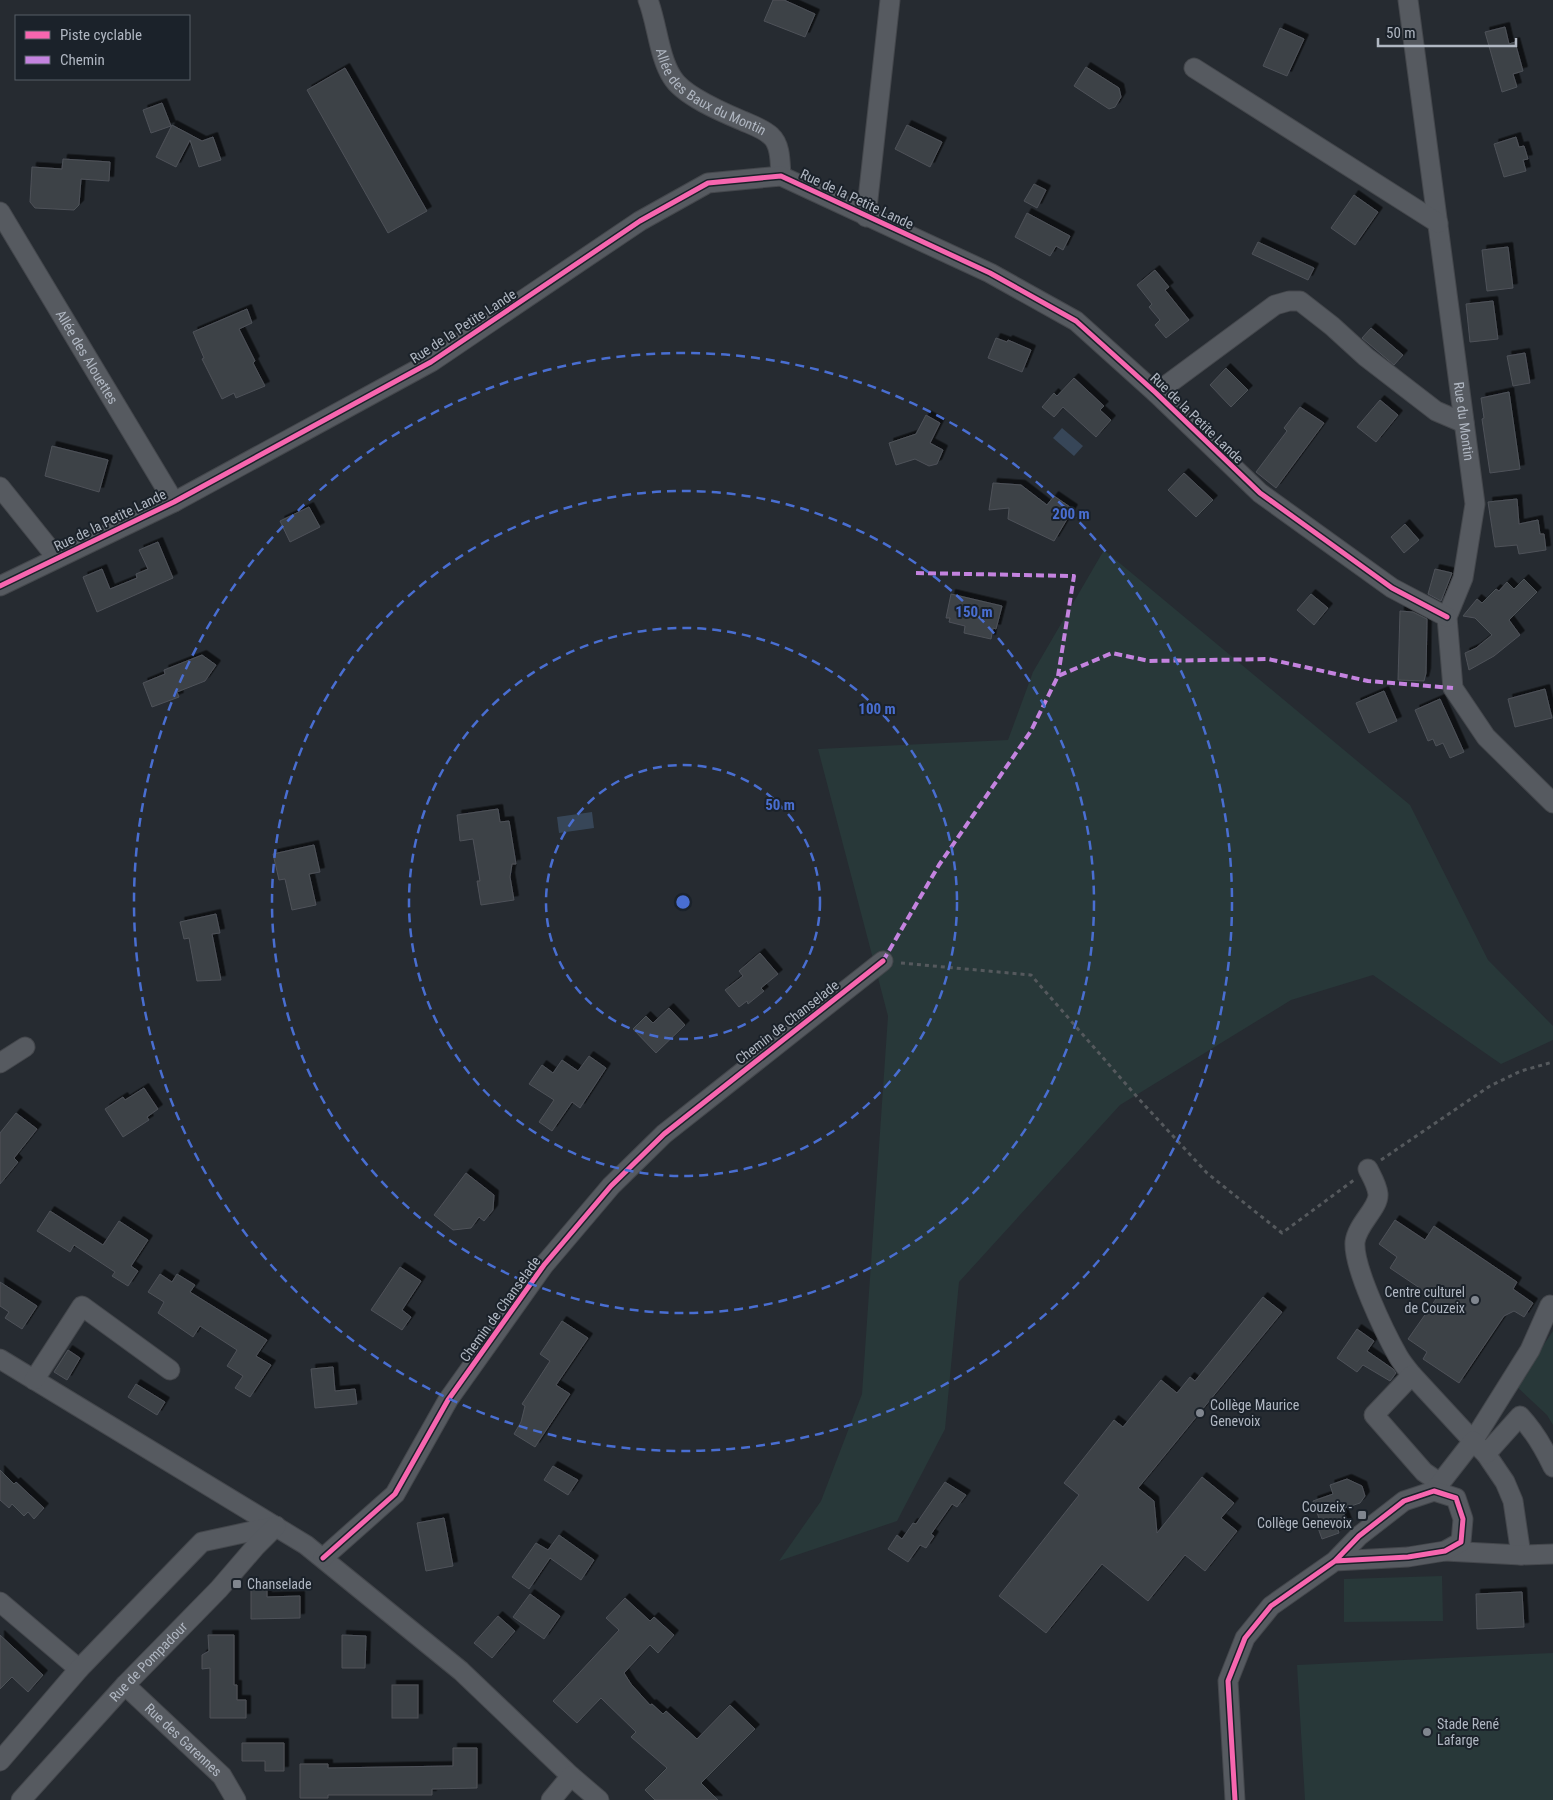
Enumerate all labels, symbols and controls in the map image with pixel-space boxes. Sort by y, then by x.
legend [15,15,190,80]
scale bar [1378,15,1516,47]
text: 50 m [1386,24,1416,42]
text: Piste cyclable [60,26,142,44]
street label: Allée des Baux du Montin [653,46,769,138]
text: Chemin [60,51,105,69]
street label: Rue de la Petite Lande [798,166,917,232]
street label: Rue de la Petite Lande [407,286,519,366]
street label: Allée des Alouettes [53,307,121,407]
street label: Rue de la Petite Lande [1147,370,1247,467]
street label: Rue du Montin [1451,381,1477,462]
street label: Rue de la Petite Lande [51,486,169,554]
text: 200 m [1052,505,1090,523]
text: 150 m [955,603,993,621]
text: 100 m [858,700,896,718]
text: 50 m [765,796,795,814]
centre of rings [674,893,692,911]
street label: Chemin de Chanselade [732,977,842,1067]
street label: Chemin de Chanselade [456,1253,544,1365]
place label: Centre culturel de Couzeix [1384,1284,1465,1316]
marker: Centre culturel de Couzeix [1469,1294,1481,1306]
place label: Collège Maurice Genevoix [1210,1397,1300,1429]
marker: Collège Maurice Genevoix [1194,1407,1206,1419]
place label: Couzeix - Collège Genevoix [1257,1499,1353,1531]
marker: Couzeix - Collège Genevoix [1356,1509,1368,1521]
place label: Chanselade [247,1576,312,1592]
marker: Chanselade [231,1578,243,1590]
street label: Rue de Pompadour [106,1618,190,1705]
street label: Rue des Garennes [142,1700,225,1780]
place label: Stade René Lafarge [1437,1716,1500,1748]
marker: Stade René Lafarge [1421,1726,1433,1738]

